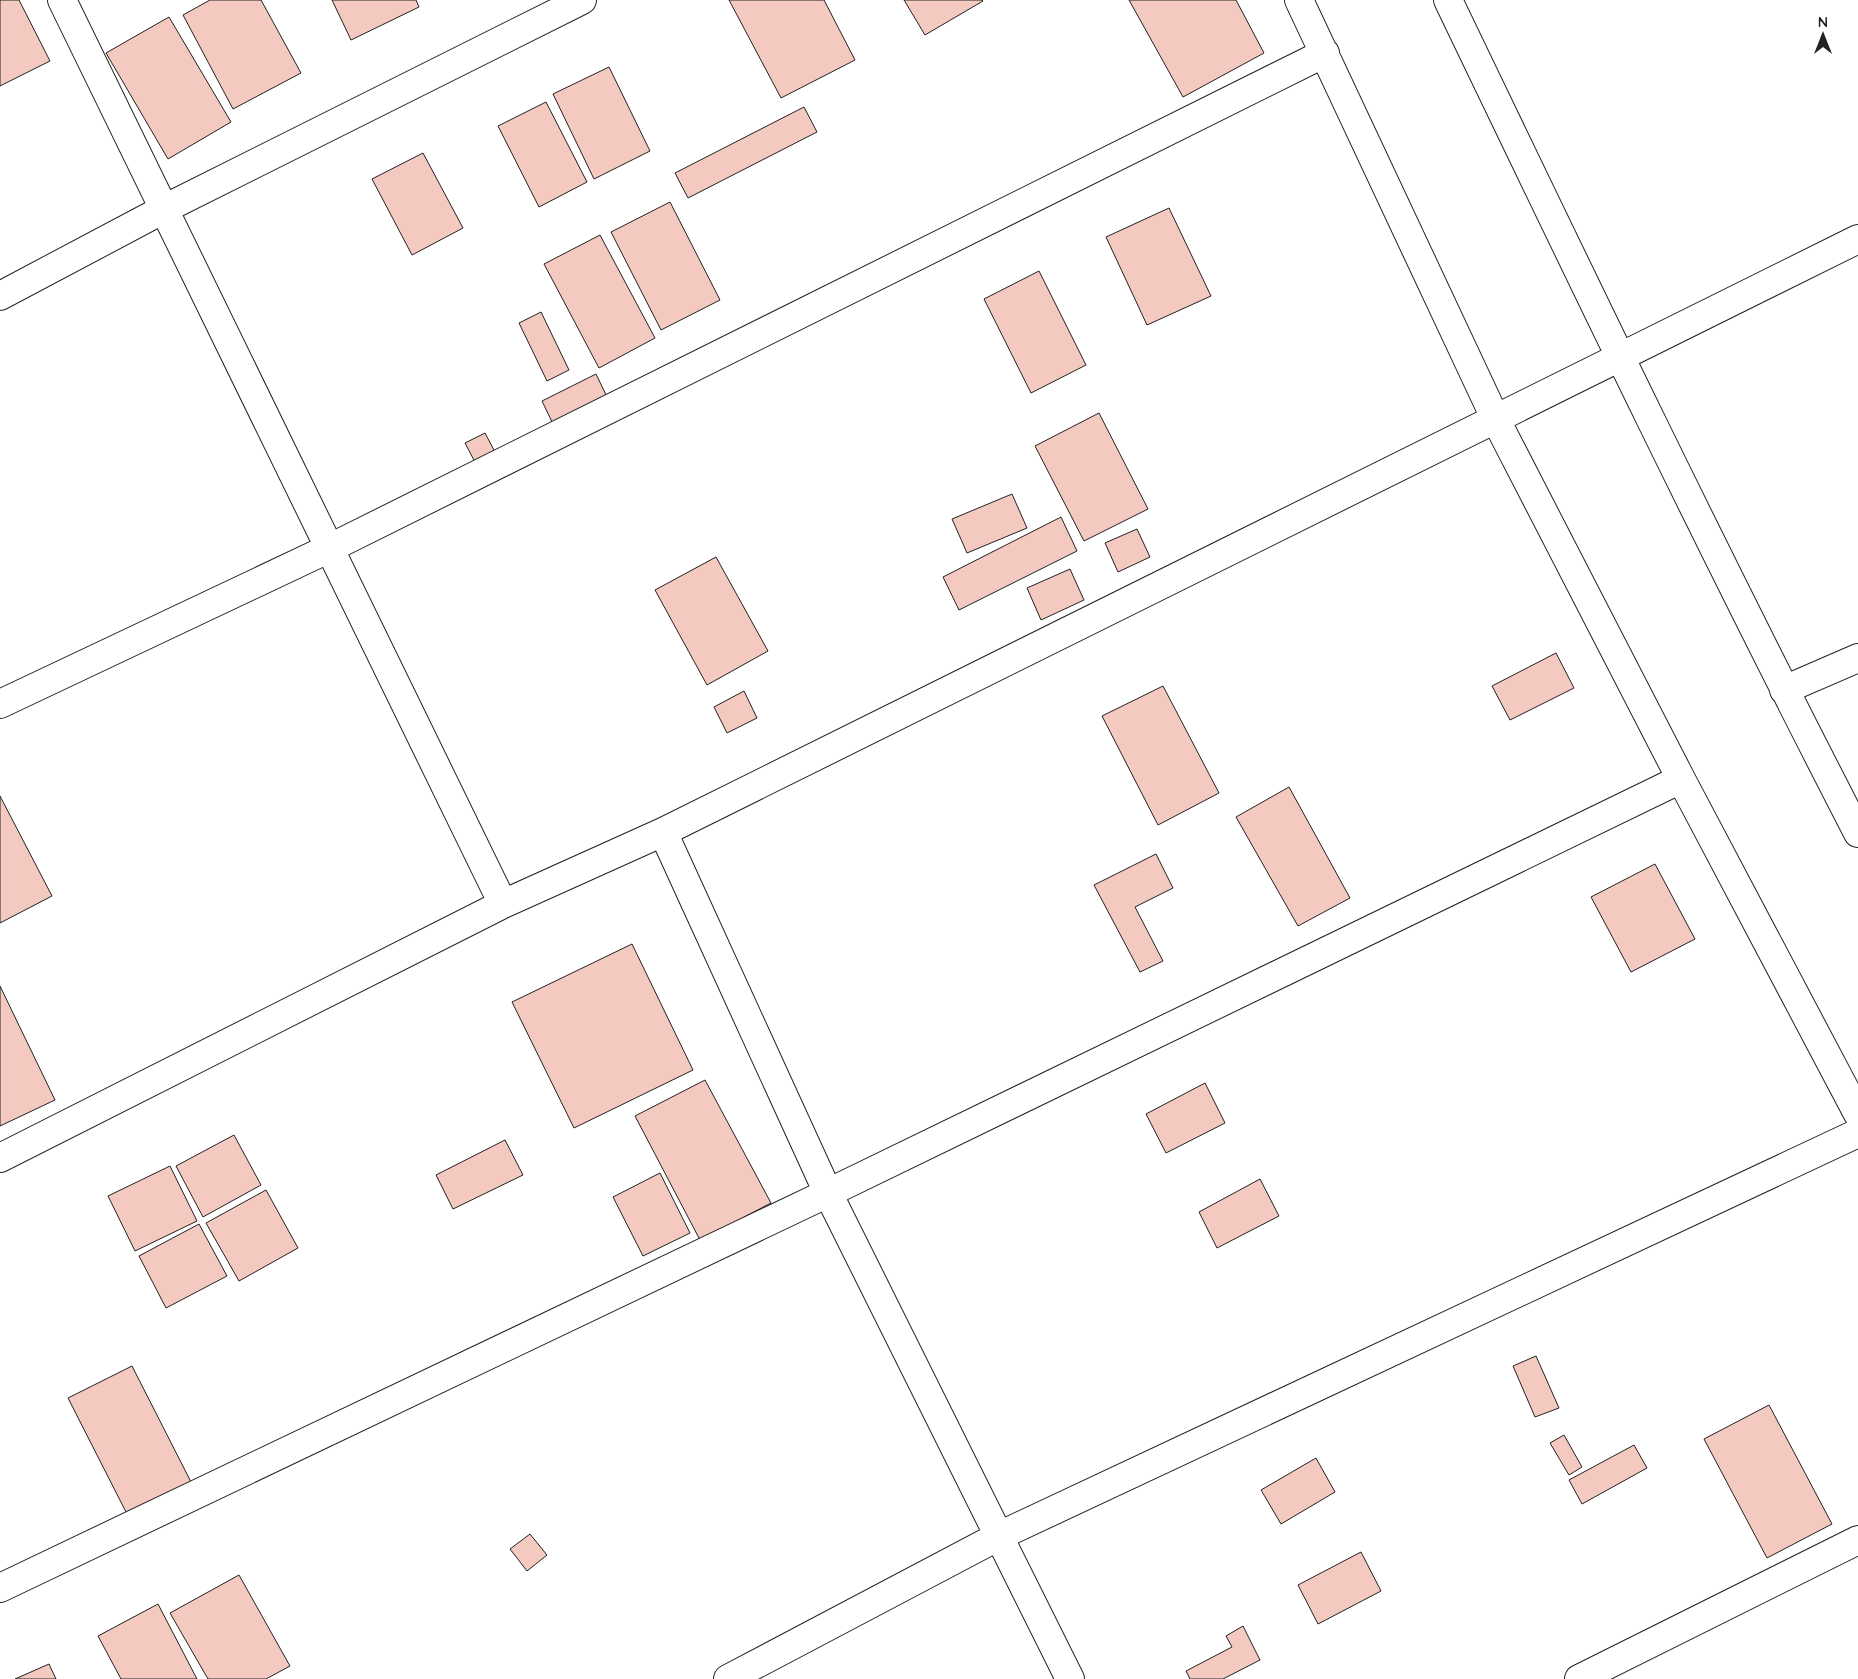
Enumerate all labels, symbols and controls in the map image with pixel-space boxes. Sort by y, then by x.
north arrow [1798,10,1848,60]
text: N [1818,13,1828,31]

